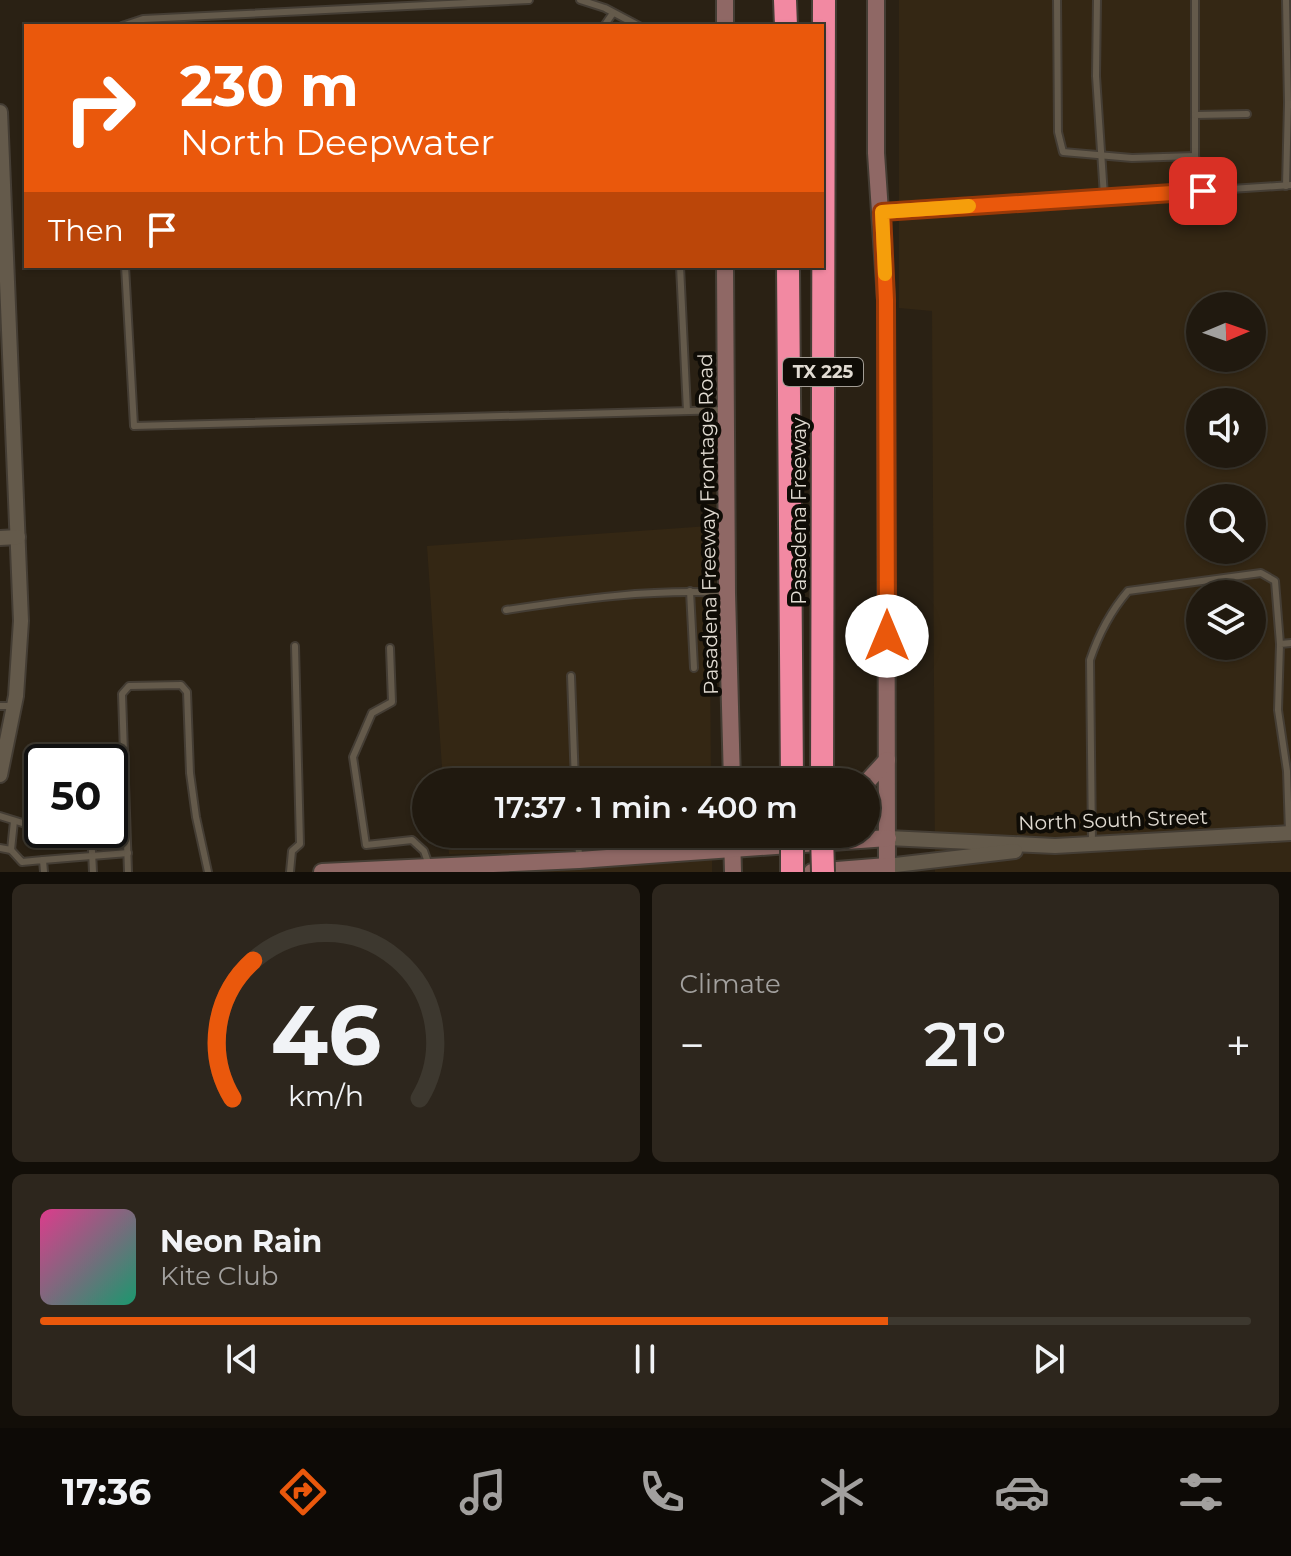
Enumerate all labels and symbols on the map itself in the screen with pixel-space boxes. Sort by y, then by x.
pin [1169,157,1237,225]
north arrow [1186,292,1266,372]
street label: Pasadena Freeway Frontage Road [693,353,723,695]
road number: TX 225 [783,358,863,386]
street label: Pasadena Freeway [787,417,811,605]
position arrow [845,594,929,678]
speed limit sign: 50 [24,744,128,848]
street label: North South Street [1018,805,1208,835]

